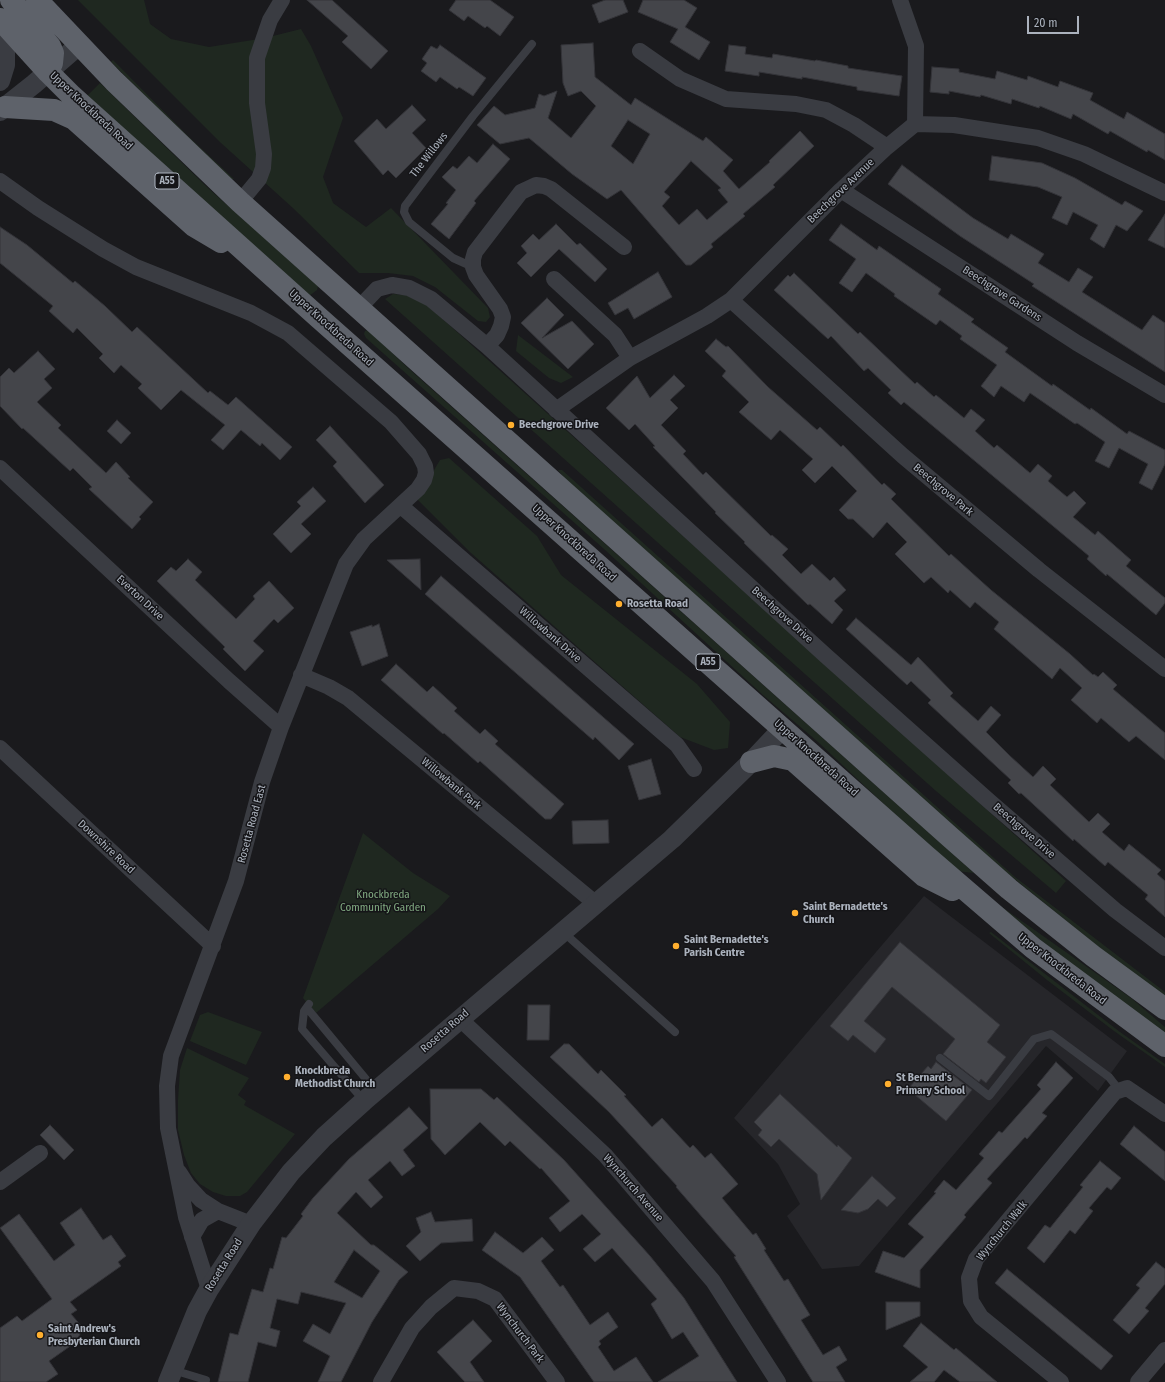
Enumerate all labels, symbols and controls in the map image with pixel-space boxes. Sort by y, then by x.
scale bar [1029,8,1081,34]
text: 20 m [1034,16,1058,30]
street label: Upper Knockbreda Road [47,69,135,153]
street label: The Willows [407,130,451,180]
street label: Beechgrove Avenue [805,156,877,226]
road number: A55 [155,173,179,189]
street label: Beechgrove Gardens [960,263,1044,325]
street label: Upper Knockbreda Road [286,287,376,369]
place label: Beechgrove Drive [519,418,599,432]
marker: Beechgrove Drive [506,420,516,430]
street label: Beechgrove Park [910,461,976,519]
street label: Upper Knockbreda Road [529,502,619,584]
street label: Everton Drive [114,573,166,623]
street label: Beechgrove Drive [749,584,815,646]
place label: Rosetta Road [627,597,688,611]
marker: Rosetta Road [614,599,624,609]
street label: Willowbank Drive [516,605,584,665]
road number: A55 [696,654,720,670]
street label: Upper Knockbreda Road [771,717,861,799]
street label: Willowbank Park [418,755,484,813]
street label: Rosetta Road East [235,783,269,865]
street label: Beechgrove Drive [990,800,1058,862]
street label: Downshire Road [75,817,137,877]
park label: Knockbreda Community Garden [340,888,426,914]
place label: Saint Bernadette's Church [803,900,888,926]
marker: Saint Bernadette's Church [790,908,800,918]
street label: Upper Knockbreda Road [1015,930,1109,1008]
place label: Saint Bernadette's Parish Centre [684,933,769,959]
marker: Saint Bernadette's Parish Centre [671,941,681,951]
street label: Rosetta Road [418,1006,472,1056]
place label: Knockbreda Methodist Church [295,1064,375,1090]
place label: St Bernard's Primary School [896,1071,965,1097]
marker: Knockbreda Methodist Church [282,1072,292,1082]
marker: St Bernard's Primary School [883,1079,893,1089]
street label: Wynchurch Avenue [600,1152,666,1224]
street label: Wynchurch Walk [974,1198,1030,1264]
street label: Rosetta Road [203,1236,245,1294]
street label: Wynchurch Park [493,1301,547,1365]
place label: Saint Andrew's Presbyterian Church [48,1322,140,1348]
marker: Saint Andrew's Presbyterian Church [35,1330,45,1340]

